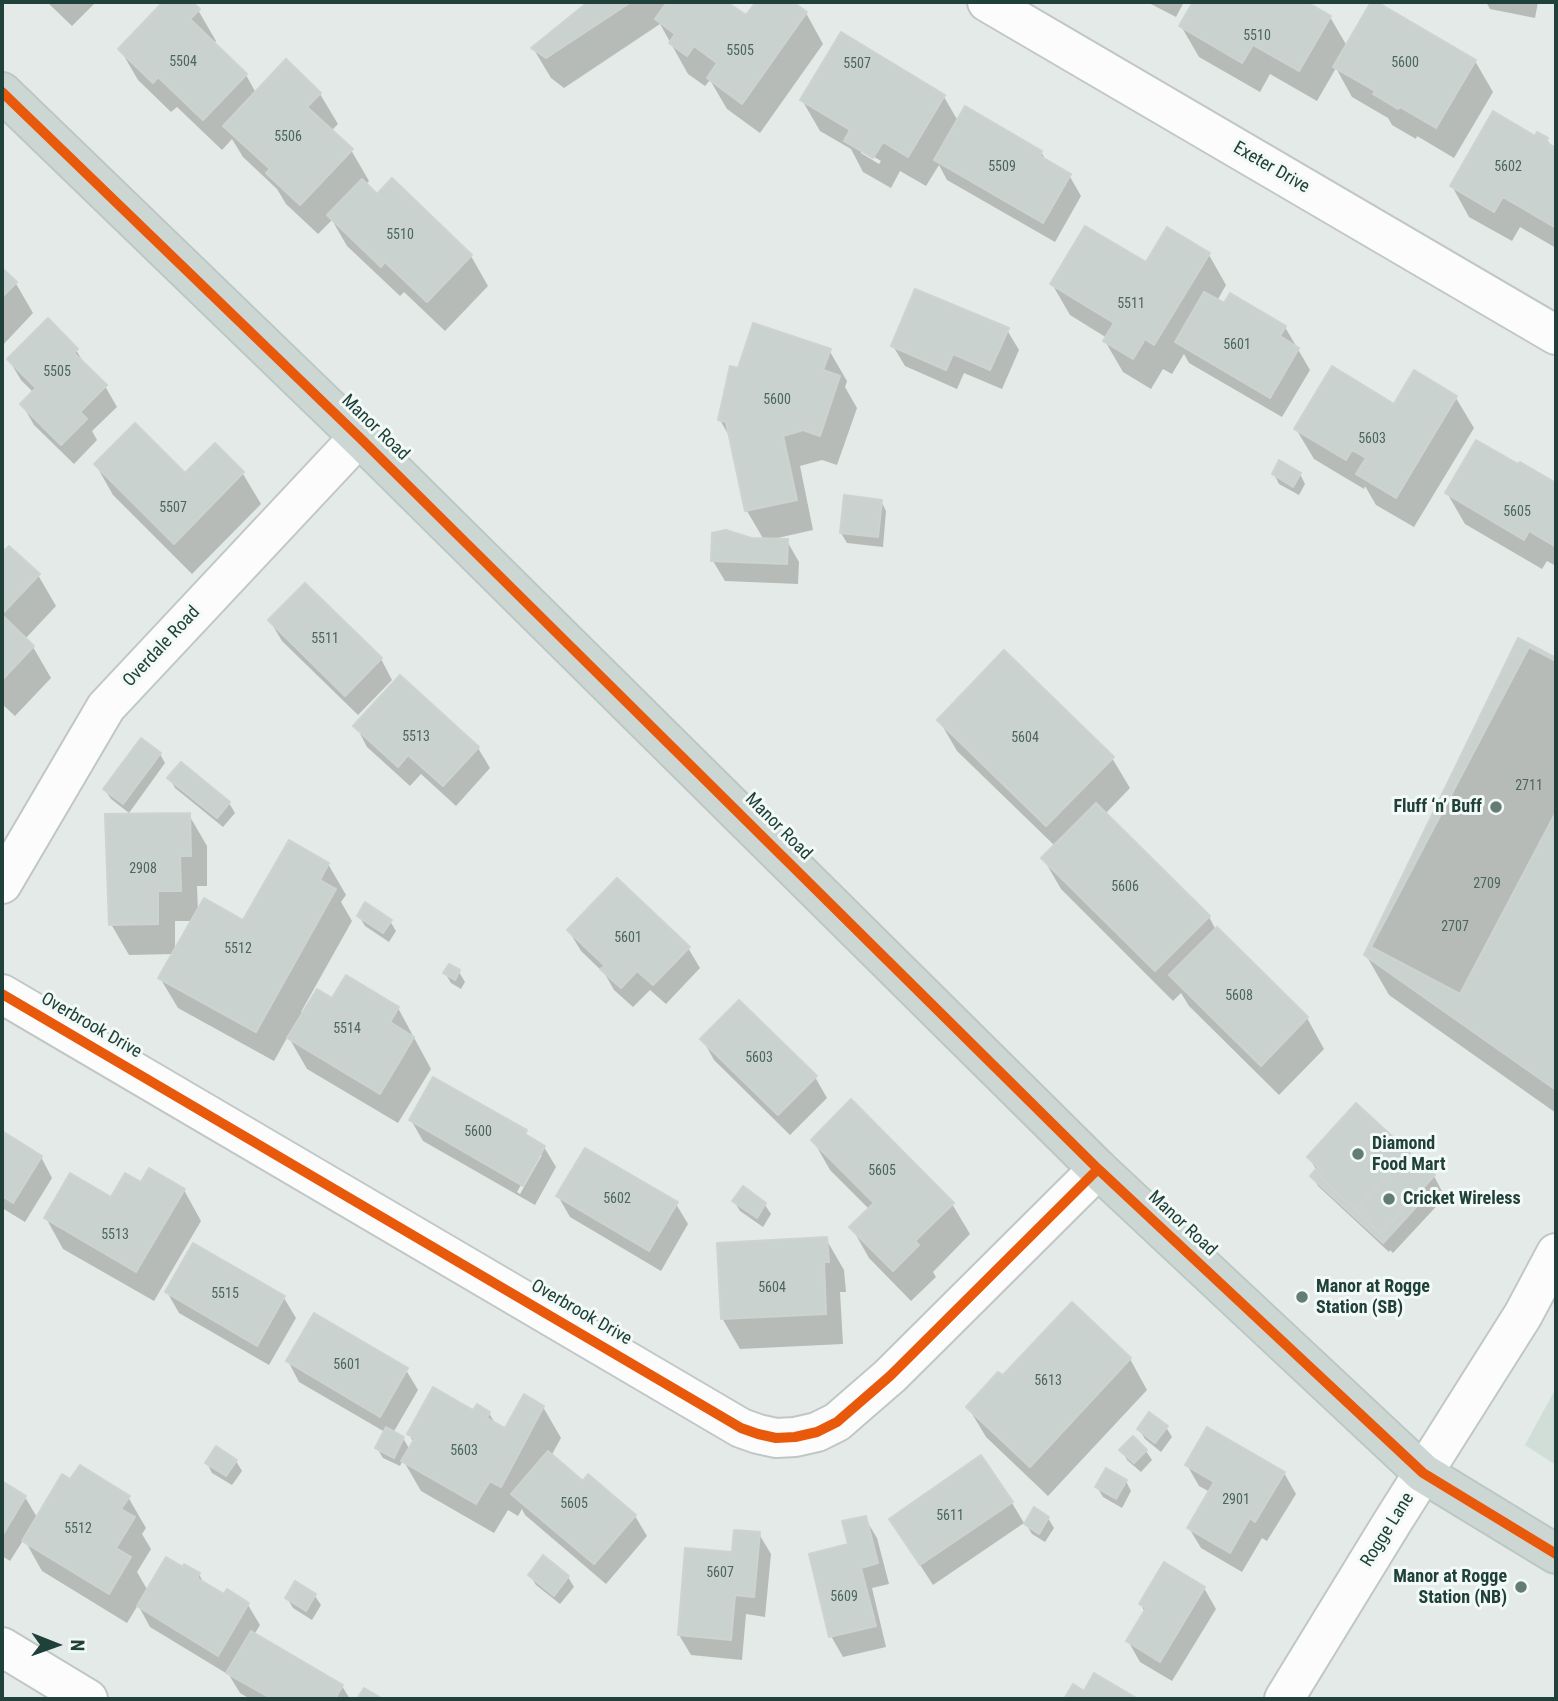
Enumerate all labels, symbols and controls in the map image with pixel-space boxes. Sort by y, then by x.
house number: 5510 [1243,28,1271,44]
house number: 5505 [726,43,754,59]
house number: 5504 [169,54,197,70]
house number: 5600 [1391,55,1419,71]
house number: 5507 [843,56,871,72]
house number: 5506 [274,129,302,145]
street label: Exeter Drive [1229,138,1313,198]
house number: 5509 [988,159,1016,175]
house number: 5602 [1494,159,1522,175]
house number: 5510 [386,227,414,243]
house number: 5511 [1117,296,1145,312]
house number: 5601 [1223,337,1251,353]
house number: 5505 [43,364,71,380]
street label: Manor Road [337,390,413,466]
house number: 5600 [763,392,791,408]
house number: 5603 [1358,431,1386,447]
house number: 5507 [159,500,187,516]
house number: 5605 [1503,504,1531,520]
street label: Overdale Road [119,602,205,692]
house number: 5511 [311,631,339,647]
house number: 5513 [402,729,430,745]
house number: 5604 [1011,730,1039,746]
house number: 2711 [1515,778,1543,794]
street label: Manor Road [740,789,816,865]
place label: Fluff ‘n’ Buff [1393,796,1482,818]
marker: Fluff ‘n’ Buff [1488,799,1504,815]
house number: 2908 [129,861,157,877]
house number: 2709 [1473,876,1501,892]
house number: 5606 [1111,879,1139,895]
house number: 2707 [1441,919,1469,935]
house number: 5601 [614,930,642,946]
house number: 5512 [224,941,252,957]
street label: Overbrook Drive [37,988,145,1064]
house number: 5608 [1225,988,1253,1004]
house number: 5514 [333,1021,361,1037]
house number: 5603 [745,1050,773,1066]
house number: 5600 [464,1124,492,1140]
place label: Diamond Food Mart [1372,1133,1445,1176]
marker: Diamond Food Mart [1350,1146,1366,1162]
house number: 5605 [868,1163,896,1179]
street label: Manor Road [1143,1187,1221,1261]
place label: Cricket Wireless [1403,1188,1521,1210]
house number: 5602 [603,1191,631,1207]
marker: Cricket Wireless [1381,1191,1397,1207]
house number: 5513 [101,1227,129,1243]
street label: Overbrook Drive [527,1275,635,1351]
place label: Manor at Rogge Station (SB) [1316,1276,1430,1318]
house number: 5604 [758,1280,786,1296]
house number: 5515 [211,1286,239,1302]
marker: Manor at Rogge Station (SB) [1294,1289,1310,1305]
house number: 5601 [333,1357,361,1373]
house number: 5613 [1034,1373,1062,1389]
house number: 5603 [450,1443,478,1459]
street label: Rogge Lane [1357,1489,1419,1571]
house number: 2901 [1222,1492,1250,1508]
house number: 5605 [560,1496,588,1512]
house number: 5611 [936,1508,964,1524]
house number: 5512 [64,1521,92,1537]
house number: 5607 [706,1565,734,1581]
place label: Manor at Rogge Station (NB) [1393,1566,1507,1608]
marker: Manor at Rogge Station (NB) [1513,1579,1529,1595]
house number: 5609 [830,1589,858,1605]
north arrow [21,1610,91,1680]
text: N [66,1639,89,1651]

